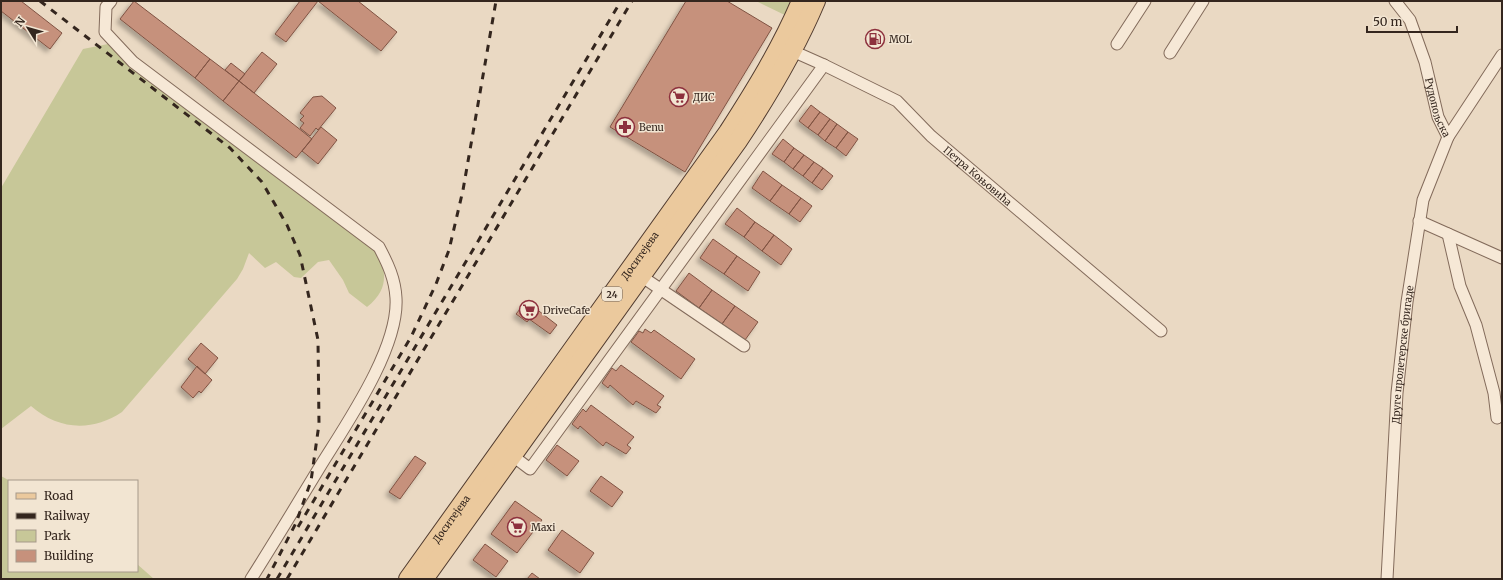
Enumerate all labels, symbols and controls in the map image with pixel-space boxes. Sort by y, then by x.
north arrow [8,8,48,48]
scale bar [1367,8,1457,34]
text: N [12,14,28,30]
text: 50 m [1373,14,1402,29]
fuel station icon: MOL [864,28,886,50]
place label: MOL [889,33,913,46]
street label: Рудопољска [1422,76,1454,140]
supermarket icon: ДИС [668,86,690,108]
place label: ДИС [693,91,715,104]
pharmacy icon: Benu [614,116,636,138]
place label: Benu [639,121,664,134]
street label: Петра Коњовића [941,143,1015,209]
street label: Доситејева [618,228,662,282]
street label: Друге пролетерске бригаде [1389,285,1416,424]
road number: 24 [602,287,622,301]
supermarket icon: DriveCafe [518,299,540,321]
place label: DriveCafe [543,304,590,317]
legend [8,480,138,572]
text: Road [44,488,73,503]
street label: Доситејева [429,492,473,545]
text: Railway [44,508,90,523]
supermarket icon: Maxi [506,516,528,538]
place label: Maxi [531,521,556,534]
text: Park [44,528,71,543]
text: Building [44,548,94,563]

